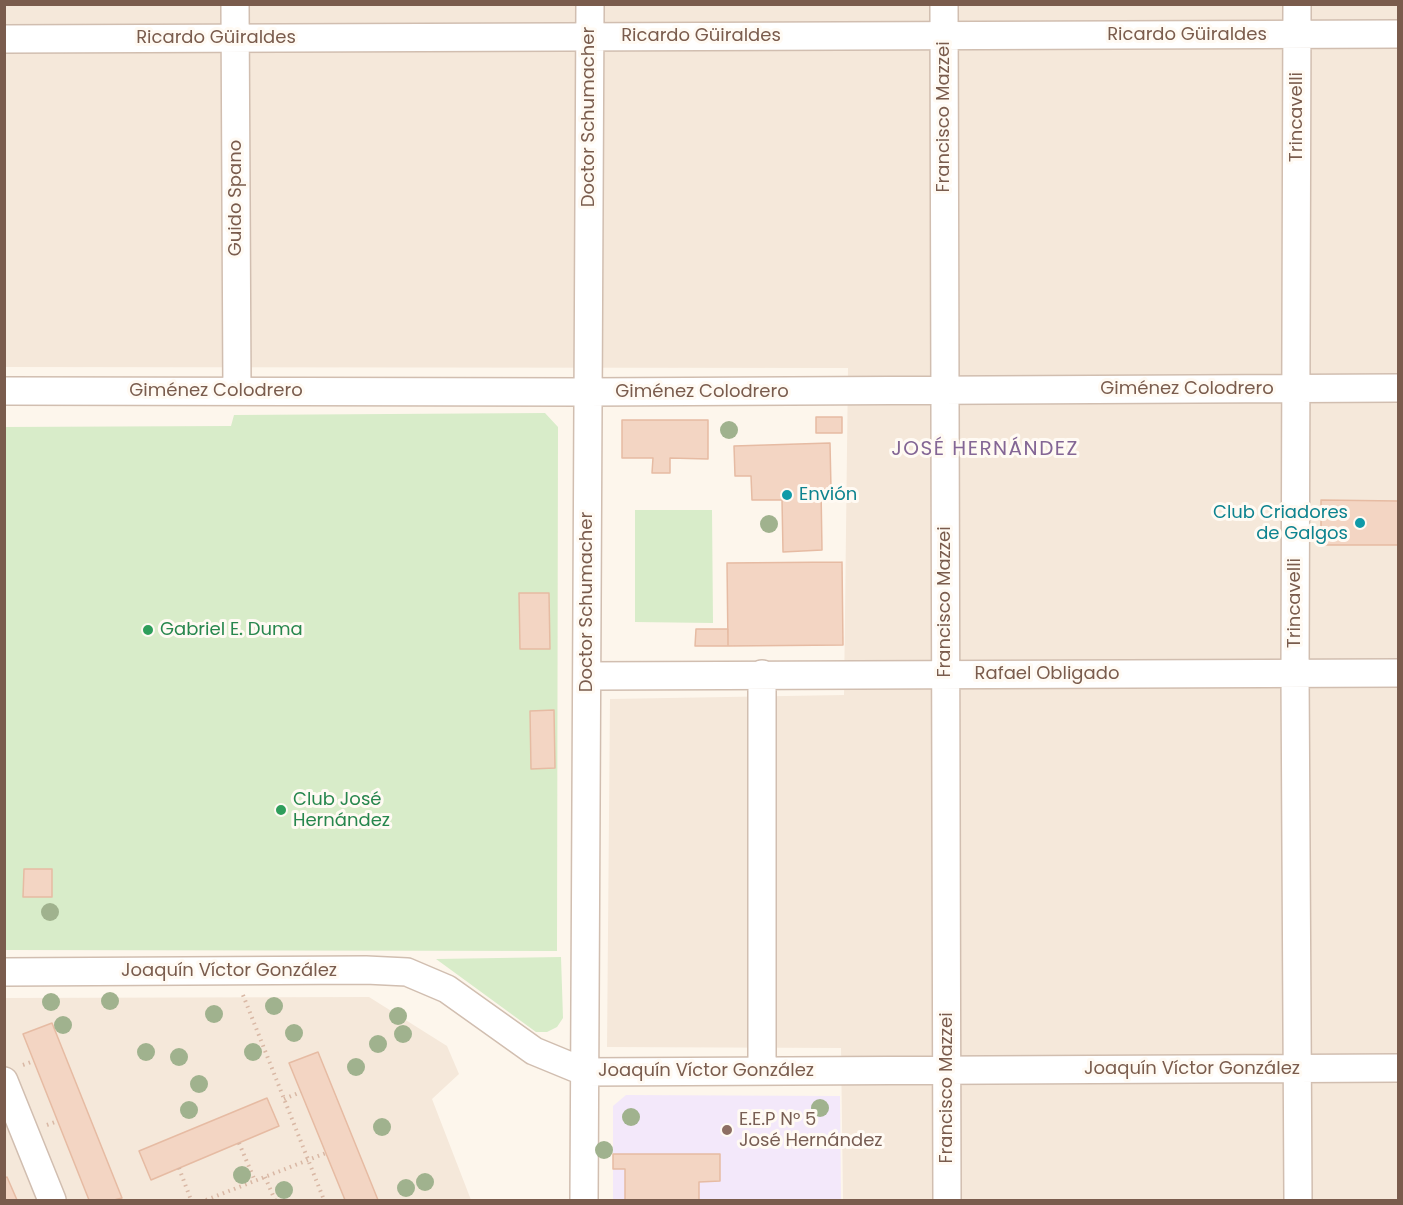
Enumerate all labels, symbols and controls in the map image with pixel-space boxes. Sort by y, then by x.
street label: Ricardo Güiraldes [1107,24,1267,46]
street label: Ricardo Güiraldes [621,25,781,47]
street label: Ricardo Güiraldes [136,27,296,49]
street label: Doctor Schumacher [578,27,600,207]
street label: Francisco Mazzei [933,41,955,193]
street label: Trincavelli [1286,72,1308,162]
street label: Guido Spano [225,140,247,256]
street label: Giménez Colodrero [1100,378,1274,400]
street label: Giménez Colodrero [129,380,303,402]
street label: Giménez Colodrero [615,381,789,403]
district label: JOSÉ HERNÁNDEZ [891,438,1079,462]
place label: Envión [799,484,857,506]
marker: Envión [780,488,794,502]
place label: Club Criadores de Galgos [1213,502,1348,544]
street label: Doctor Schumacher [576,512,598,692]
marker: Club Criadores de Galgos [1353,516,1367,530]
street label: Francisco Mazzei [934,526,956,678]
street label: Trincavelli [1284,558,1306,648]
place label: Gabriel E. Duma [160,619,303,641]
marker: Gabriel E. Duma [141,623,155,637]
street label: Rafael Obligado [975,663,1119,685]
place label: Club José Hernández [293,789,390,832]
marker: Club José Hernández [274,803,288,817]
street label: Joaquín Víctor González [121,960,337,982]
street label: Francisco Mazzei [936,1012,958,1164]
street label: Joaquín Víctor González [1084,1058,1300,1080]
street label: Joaquín Víctor González [598,1060,814,1082]
place label: E.E.P N° 5 José Hernández [739,1109,882,1152]
marker: E.E.P N° 5 José Hernández [720,1123,734,1137]

